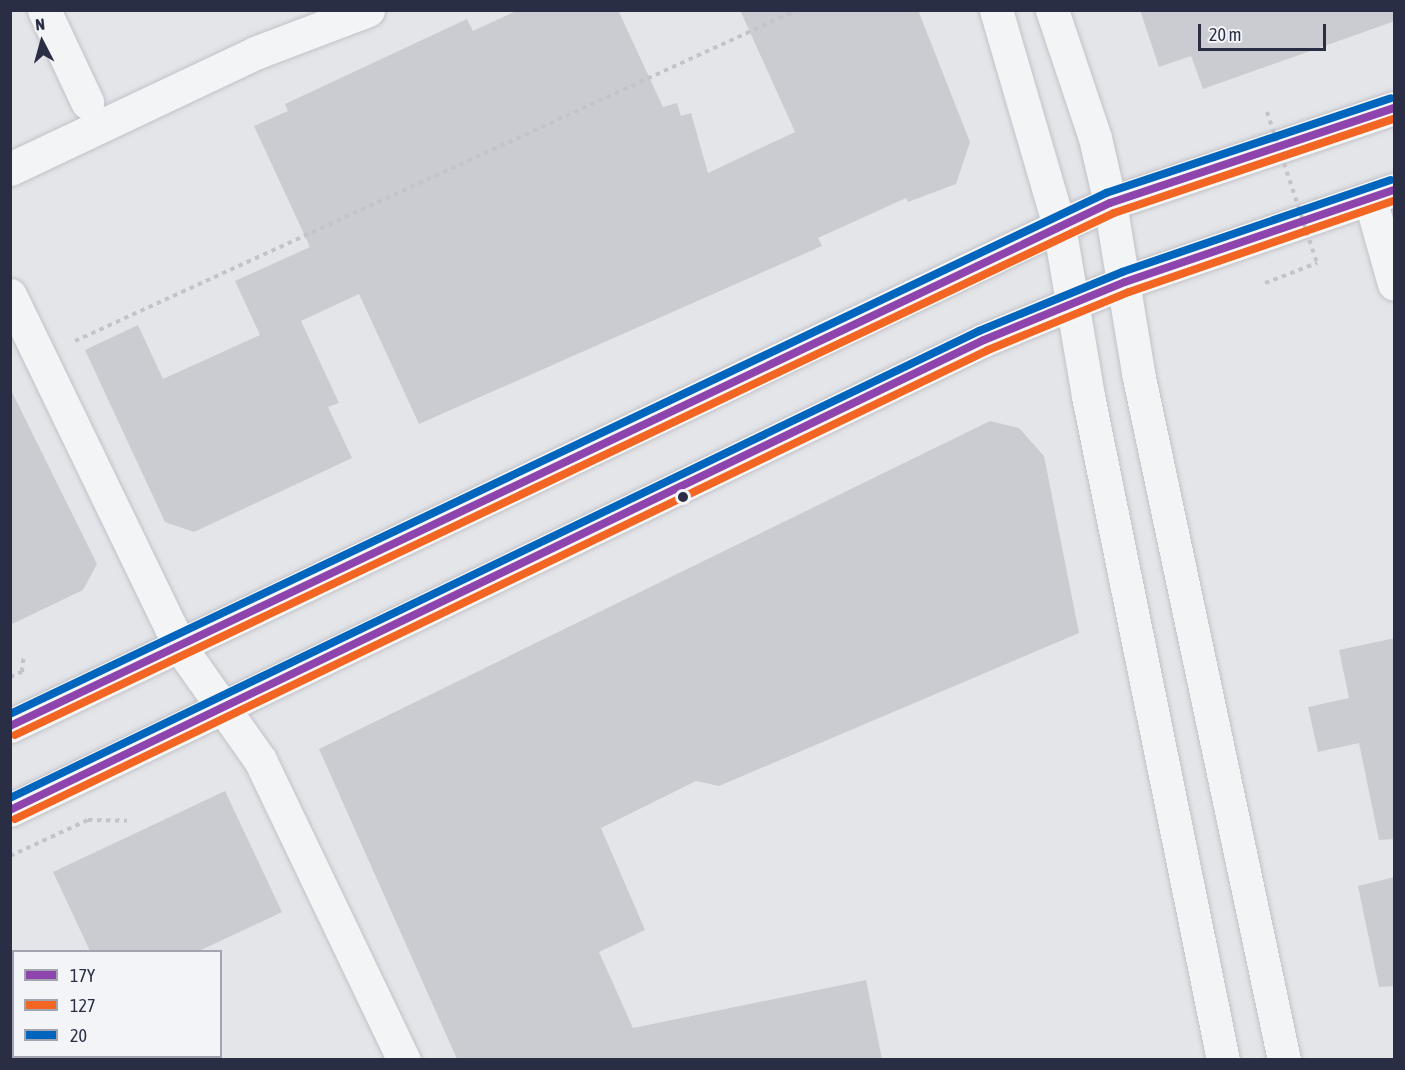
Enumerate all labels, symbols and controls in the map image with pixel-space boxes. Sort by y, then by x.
north arrow [12,12,72,72]
scale bar [1201,12,1328,50]
text: N [34,15,46,34]
text: 20 m [1209,24,1241,45]
unlabelled marker [677,491,689,503]
legend [12,950,222,1058]
text: 17Y [70,965,95,986]
text: 127 [70,995,95,1016]
text: 20 [70,1025,87,1046]

